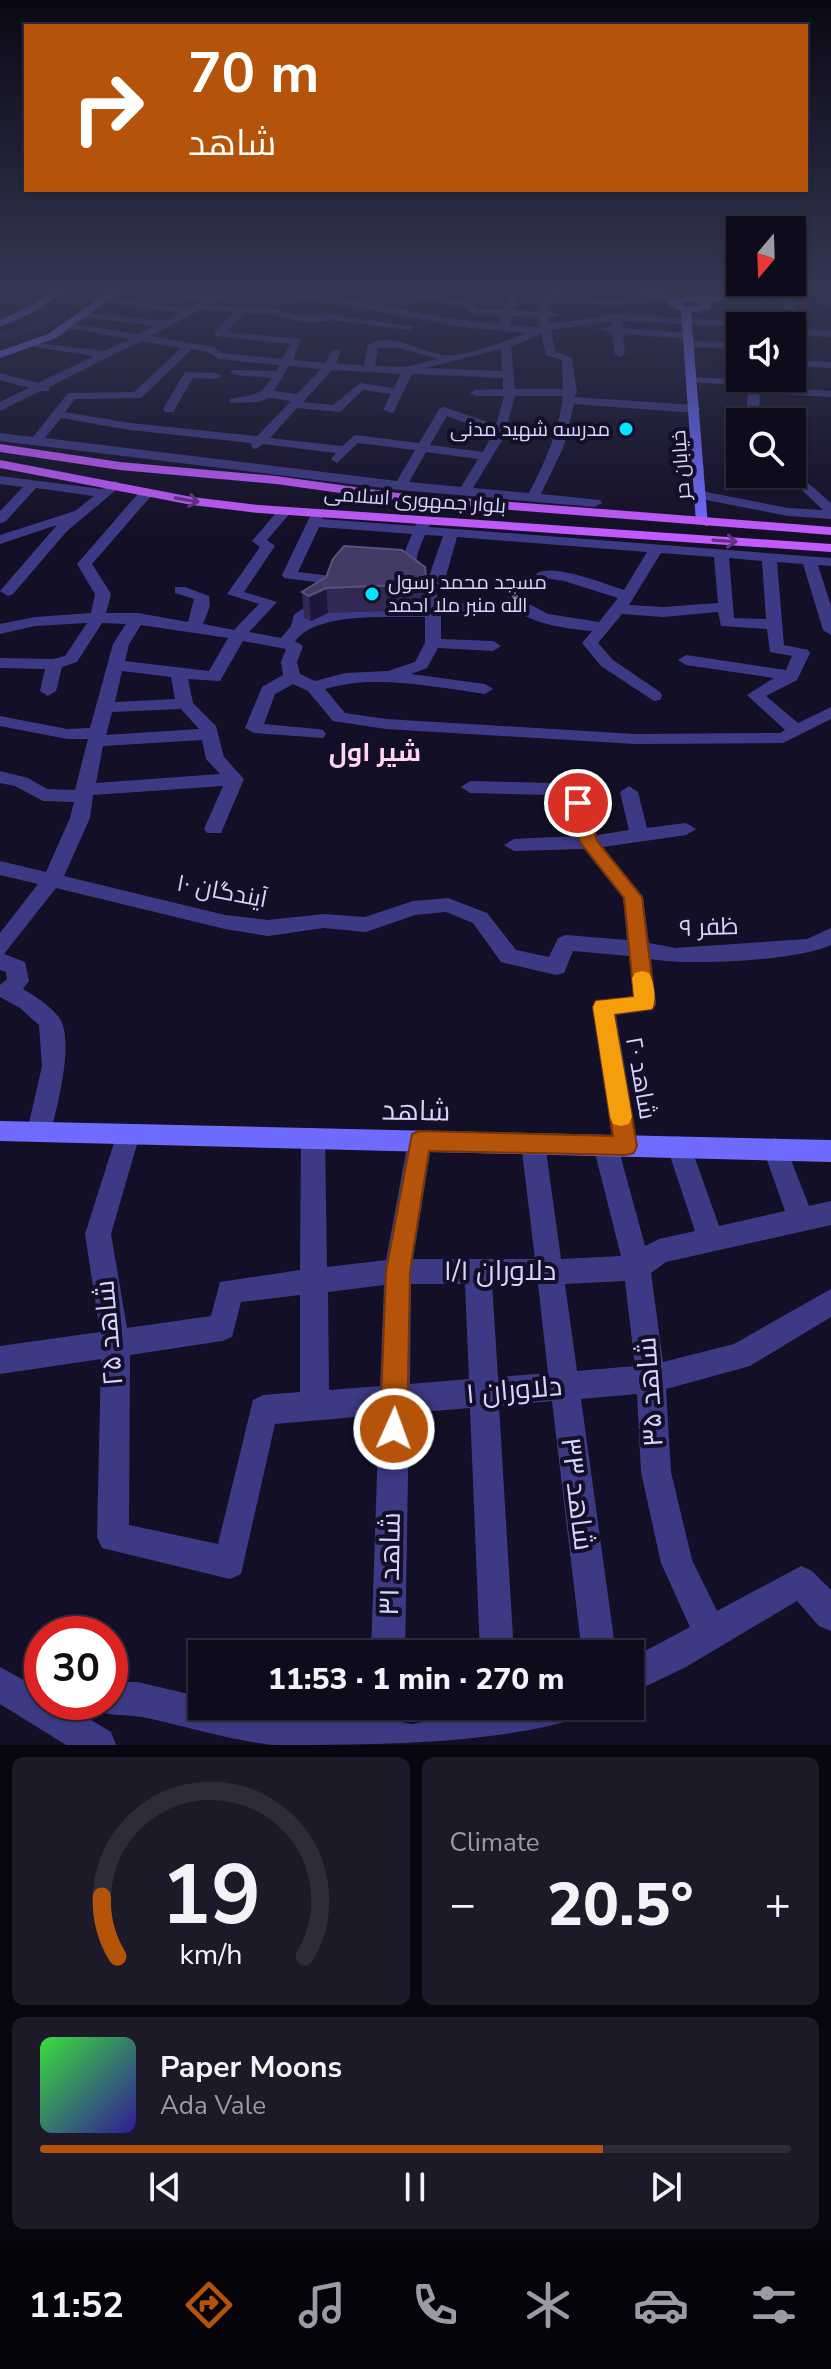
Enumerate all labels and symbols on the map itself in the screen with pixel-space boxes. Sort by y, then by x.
north arrow [726,216,806,296]
place label: مدرسه شهید مدنی [450,416,610,443]
marker: مدرسه شهید مدنی [617,420,635,438]
street label: خیابان حر [665,429,697,502]
street label: بلوار جمهوری اسلامی [323,480,507,520]
one-way arrow [173,493,199,508]
one-way arrow [711,534,738,549]
place label: مسجد محمد رسول الله منبر ملا احمد [388,569,547,619]
marker: مسجد محمد رسول الله منبر ملا احمد [363,585,381,603]
district label: شیر اول [329,735,421,770]
pin [544,769,612,837]
street label: آیندگان ۱۰ [174,867,271,916]
street label: ظفر ۹ [679,910,739,944]
street label: شاهد ۲۰ [618,1034,664,1122]
street label: شاهد [381,1091,451,1131]
street label: دلاوران ۱/۱ [444,1252,556,1290]
street label: شاهد ۲۵ [85,1279,133,1387]
street label: شاهد ۳۵ [627,1336,673,1448]
street label: دلاوران ۱ [464,1367,564,1413]
position arrow [352,1387,436,1471]
street label: شاهد ۳۳ [551,1435,603,1553]
street label: شاهد ۳۱ [370,1512,410,1616]
speed limit sign: 30 [24,1616,128,1720]

